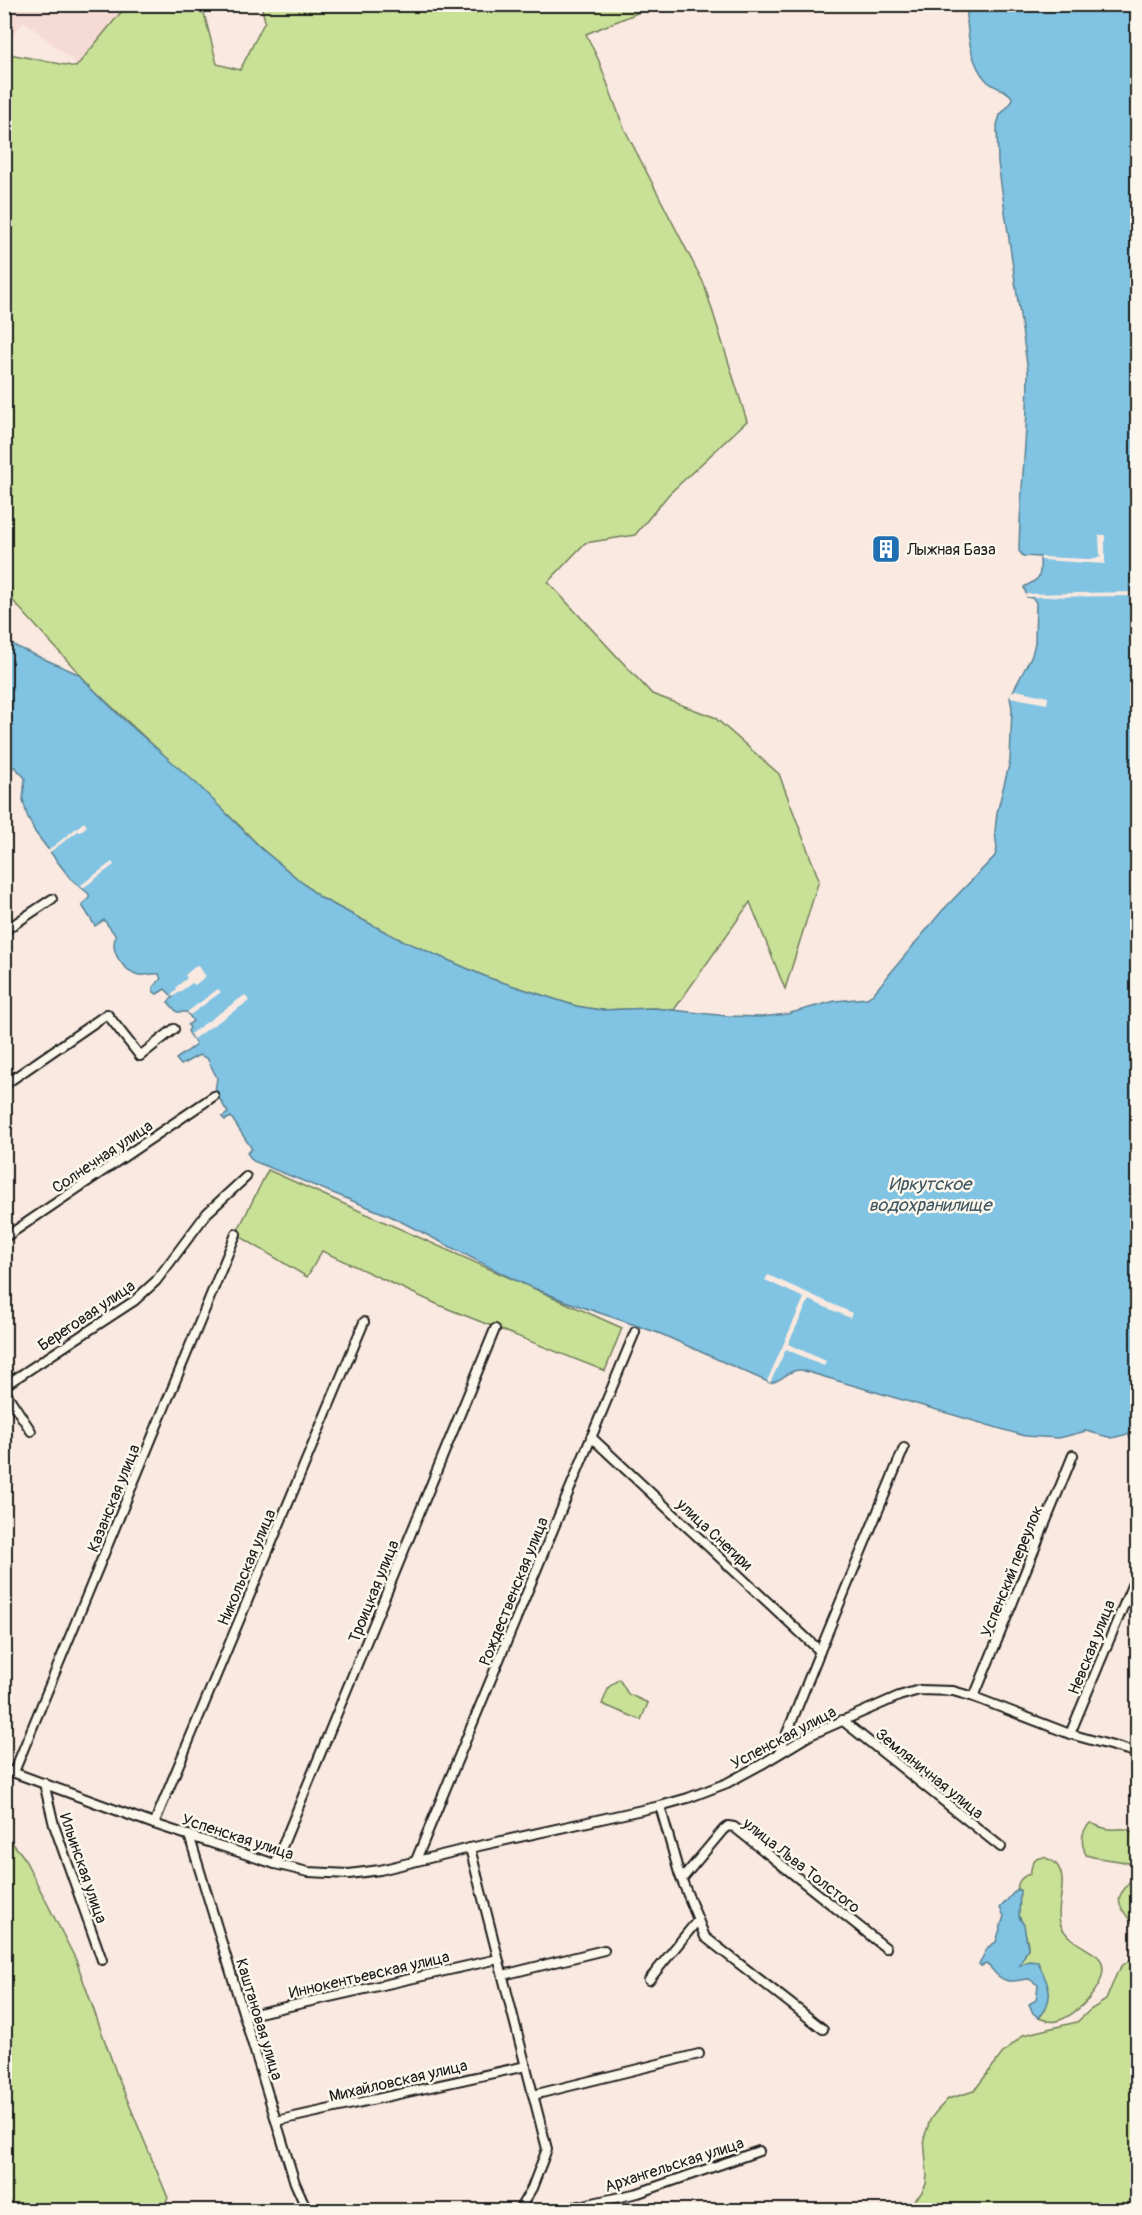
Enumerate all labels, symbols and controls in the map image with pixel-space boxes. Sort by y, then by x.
building icon: Лыжная База [870,533,902,565]
place label: Лыжная База [906,540,996,560]
street label: Солнечная улица [48,1116,157,1198]
water label: Иркутское водохранилище [869,1173,993,1217]
street label: Береговая улица [34,1276,139,1356]
street label: Казанская улица [83,1442,145,1555]
street label: улица Снегири [672,1494,756,1575]
street label: Успенский переулок [976,1503,1047,1640]
street label: Никольская улица [213,1506,280,1629]
street label: Рождественская улица [475,1514,553,1669]
street label: Троицкая улица [344,1537,404,1646]
street label: Невская улица [1064,1597,1120,1698]
street label: Успенская улица [727,1702,840,1774]
street label: Земляничная улица [871,1724,988,1824]
street label: Успенская улица [179,1809,296,1864]
street label: Ильинская улица [55,1811,111,1926]
street label: улица Льва Толстого [738,1813,864,1918]
street label: Иннокентьевская улица [287,1947,451,2003]
street label: Каштановая улица [231,1956,287,2083]
street label: Михайловская улица [327,2055,469,2107]
street label: Архангельская улица [602,2133,746,2197]

